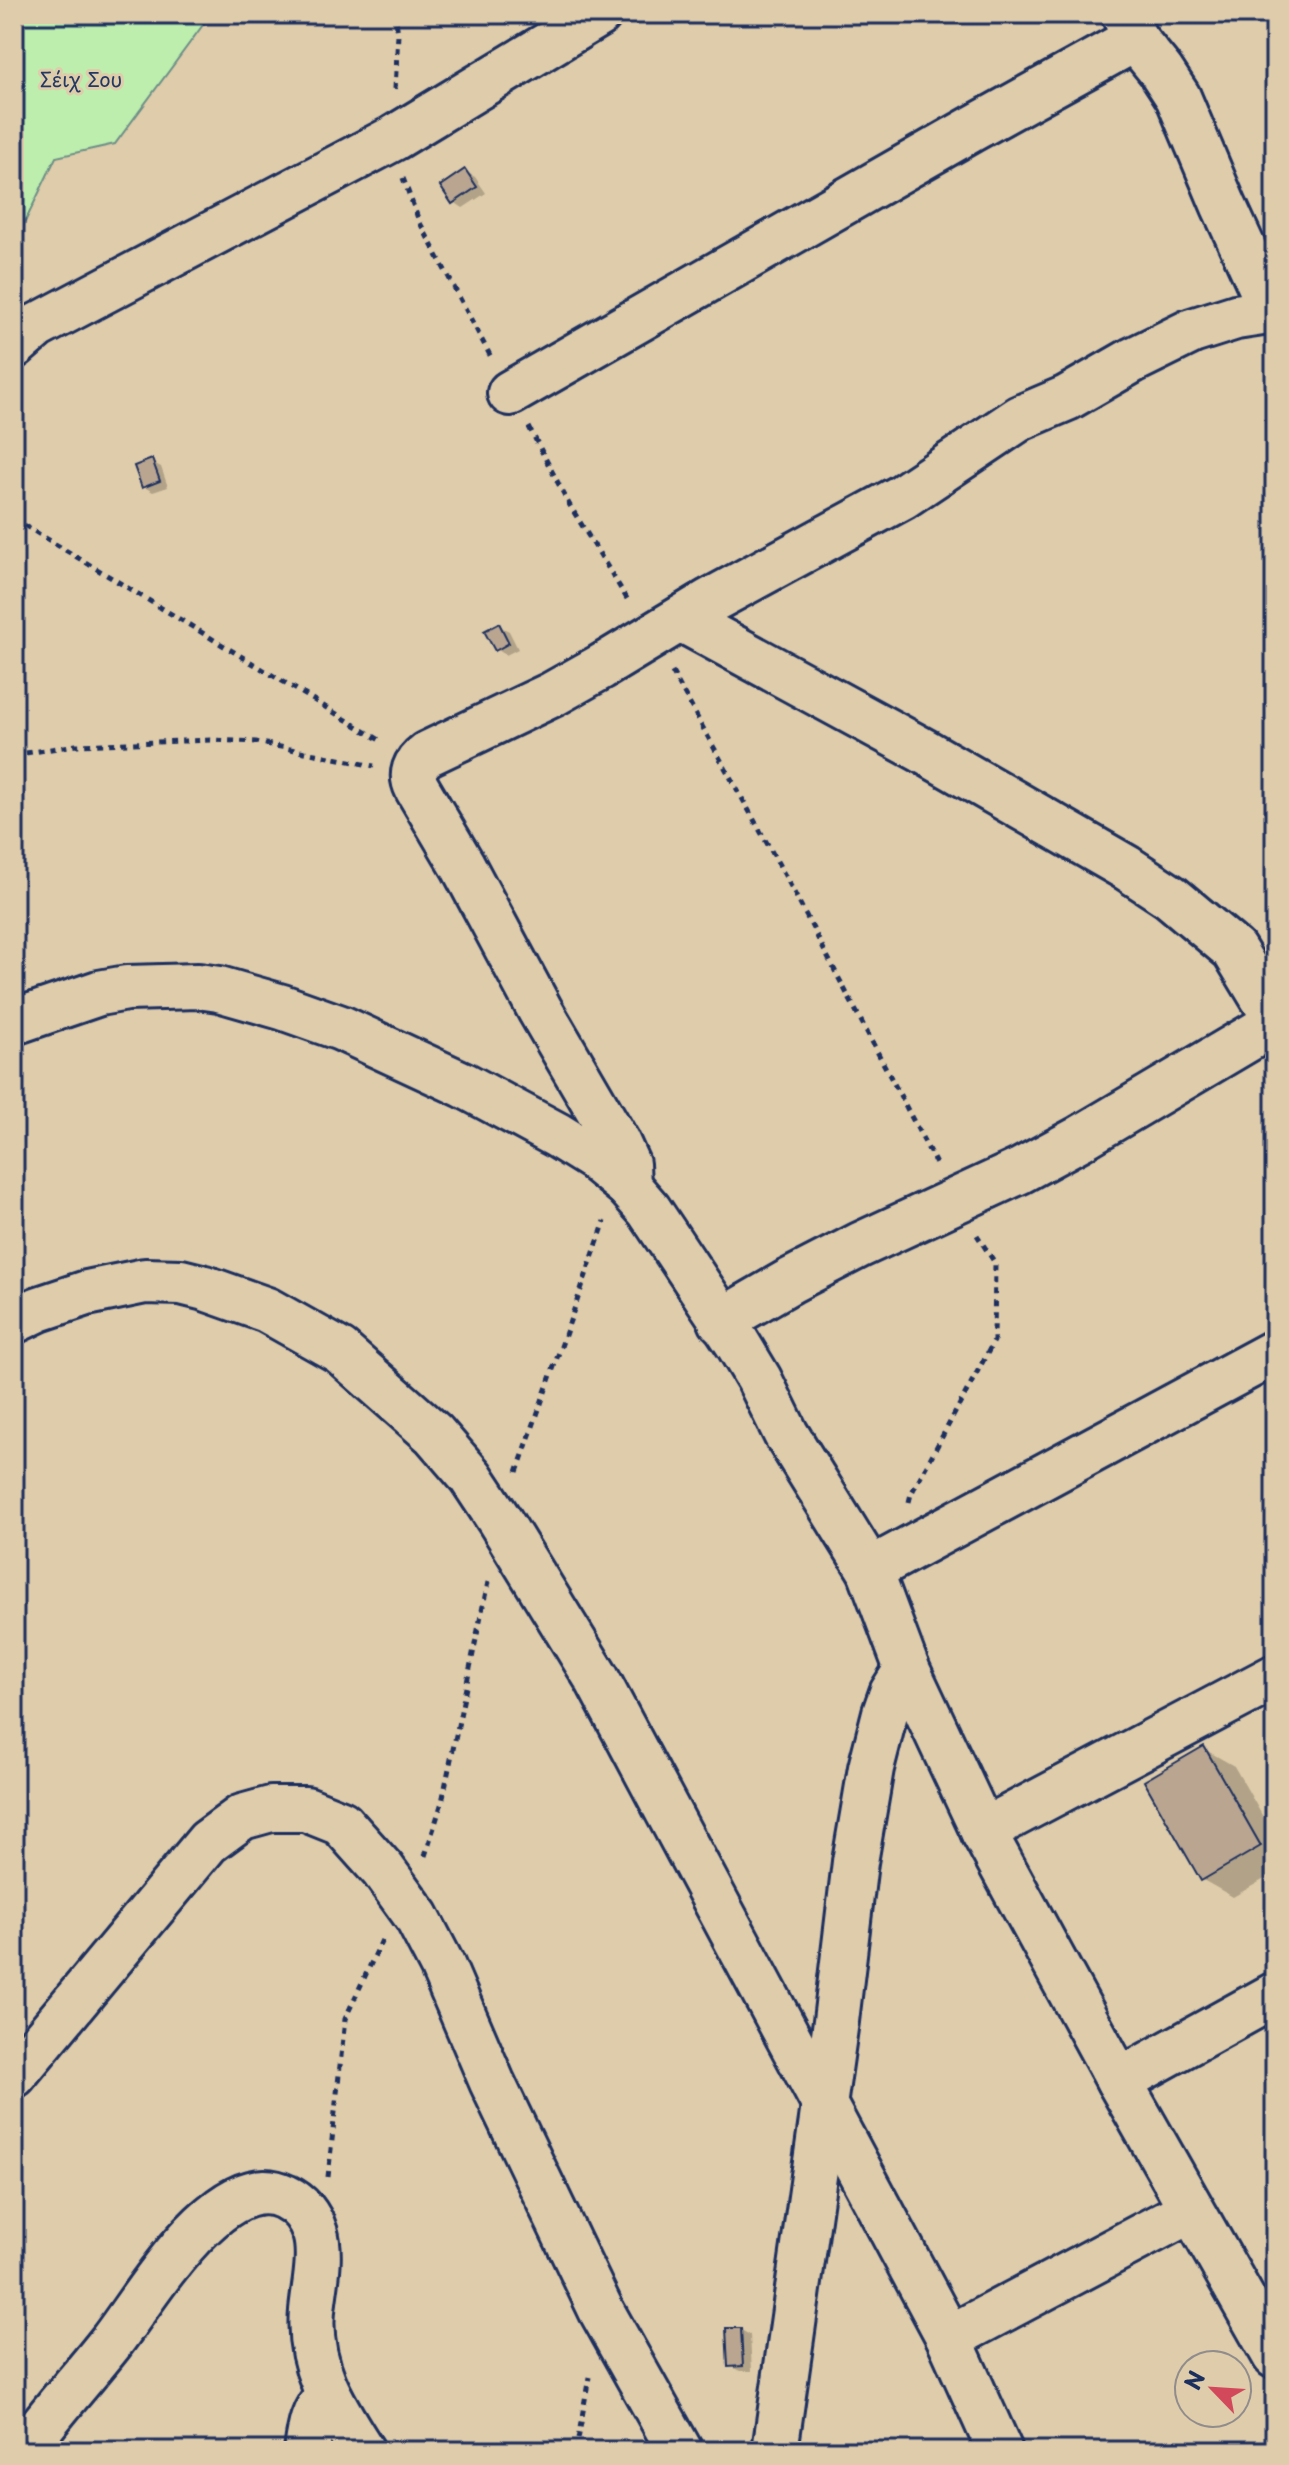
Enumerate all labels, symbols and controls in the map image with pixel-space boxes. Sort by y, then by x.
park label: Σέιχ Σου [40,64,122,94]
north arrow [1173,2349,1253,2429]
text: N [1175,2365,1212,2395]

